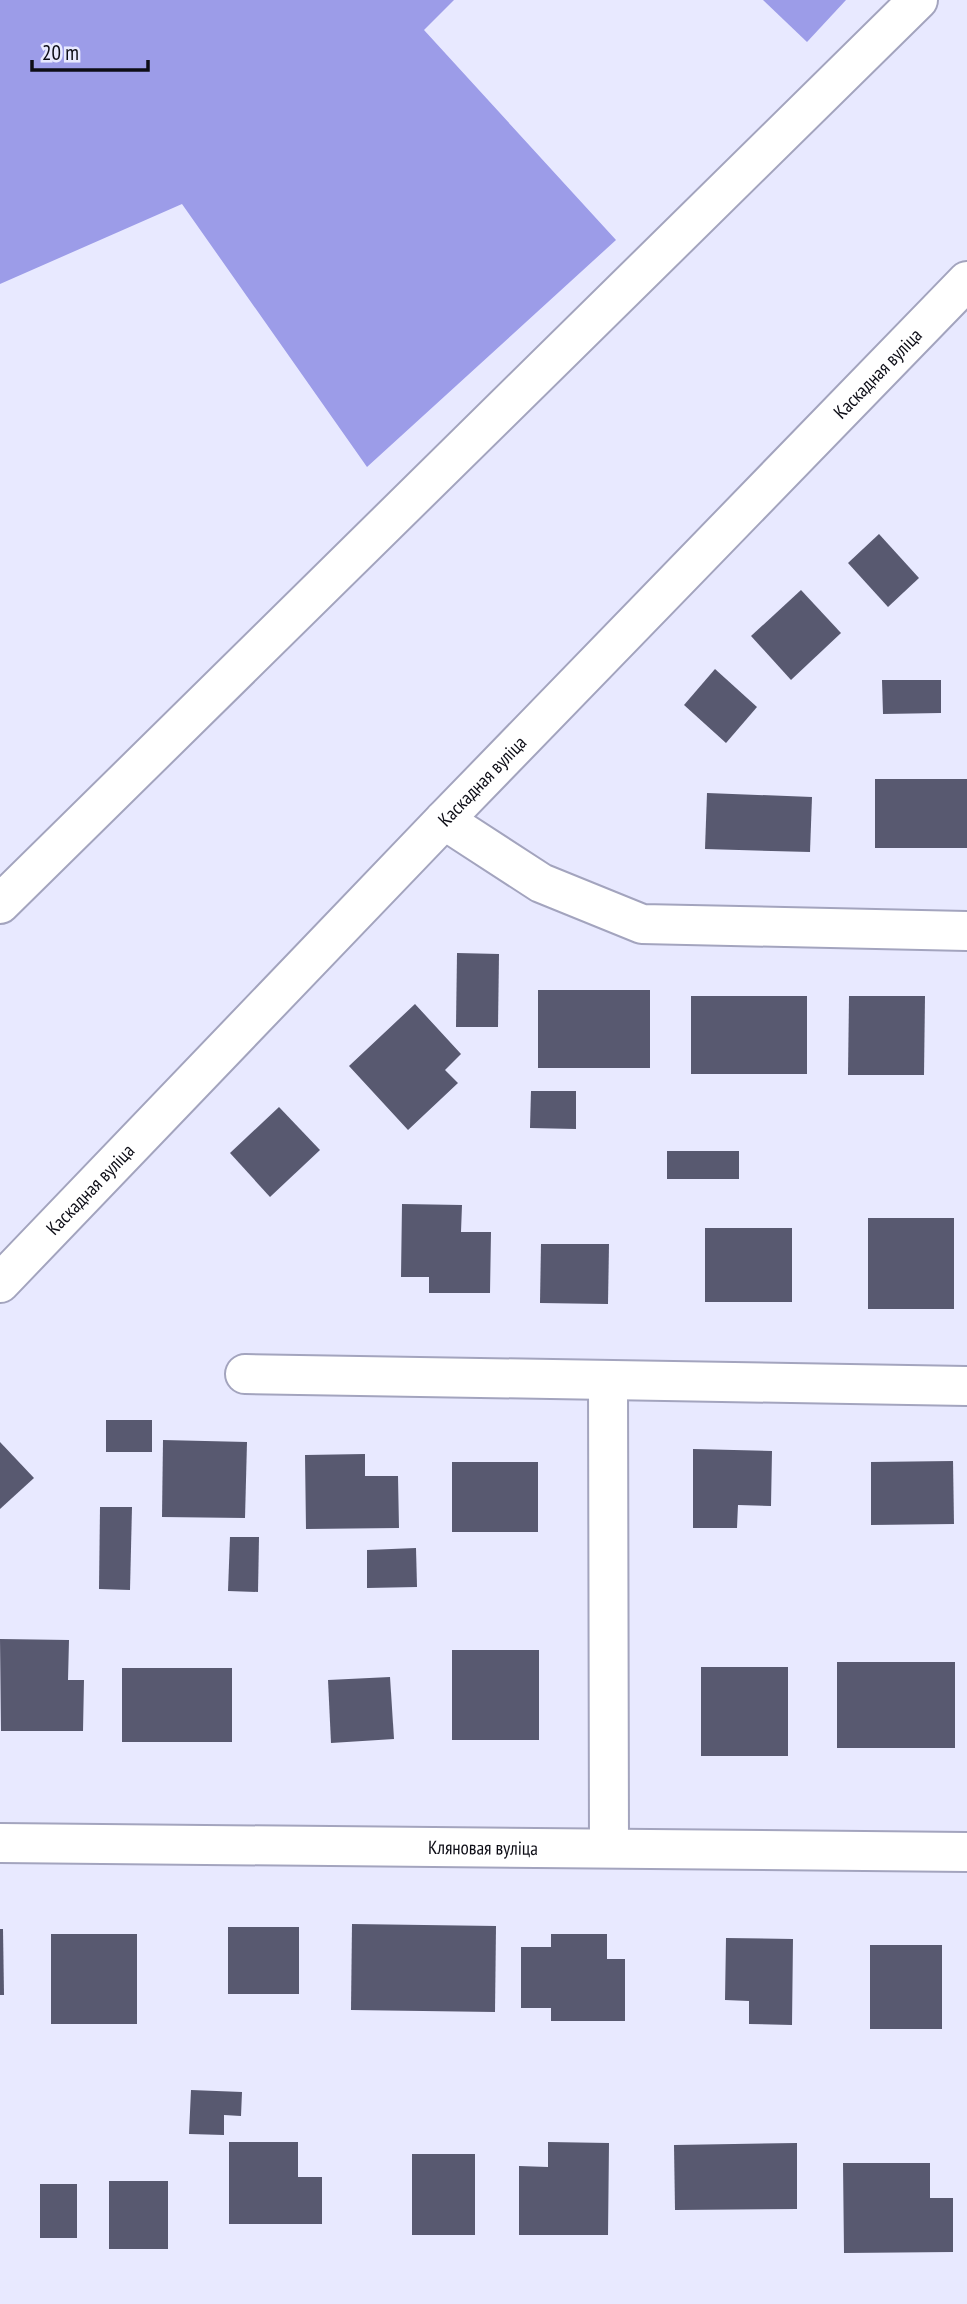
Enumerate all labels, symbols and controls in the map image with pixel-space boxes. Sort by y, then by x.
scale bar [32,28,147,72]
text: 20 m [42,39,79,66]
street label: Каскадная вуліца [828,323,927,423]
street label: Каскадная вуліца [433,731,531,831]
street label: Каскадная вуліца [41,1139,139,1240]
street label: Кляновая вуліца [428,1835,538,1860]

